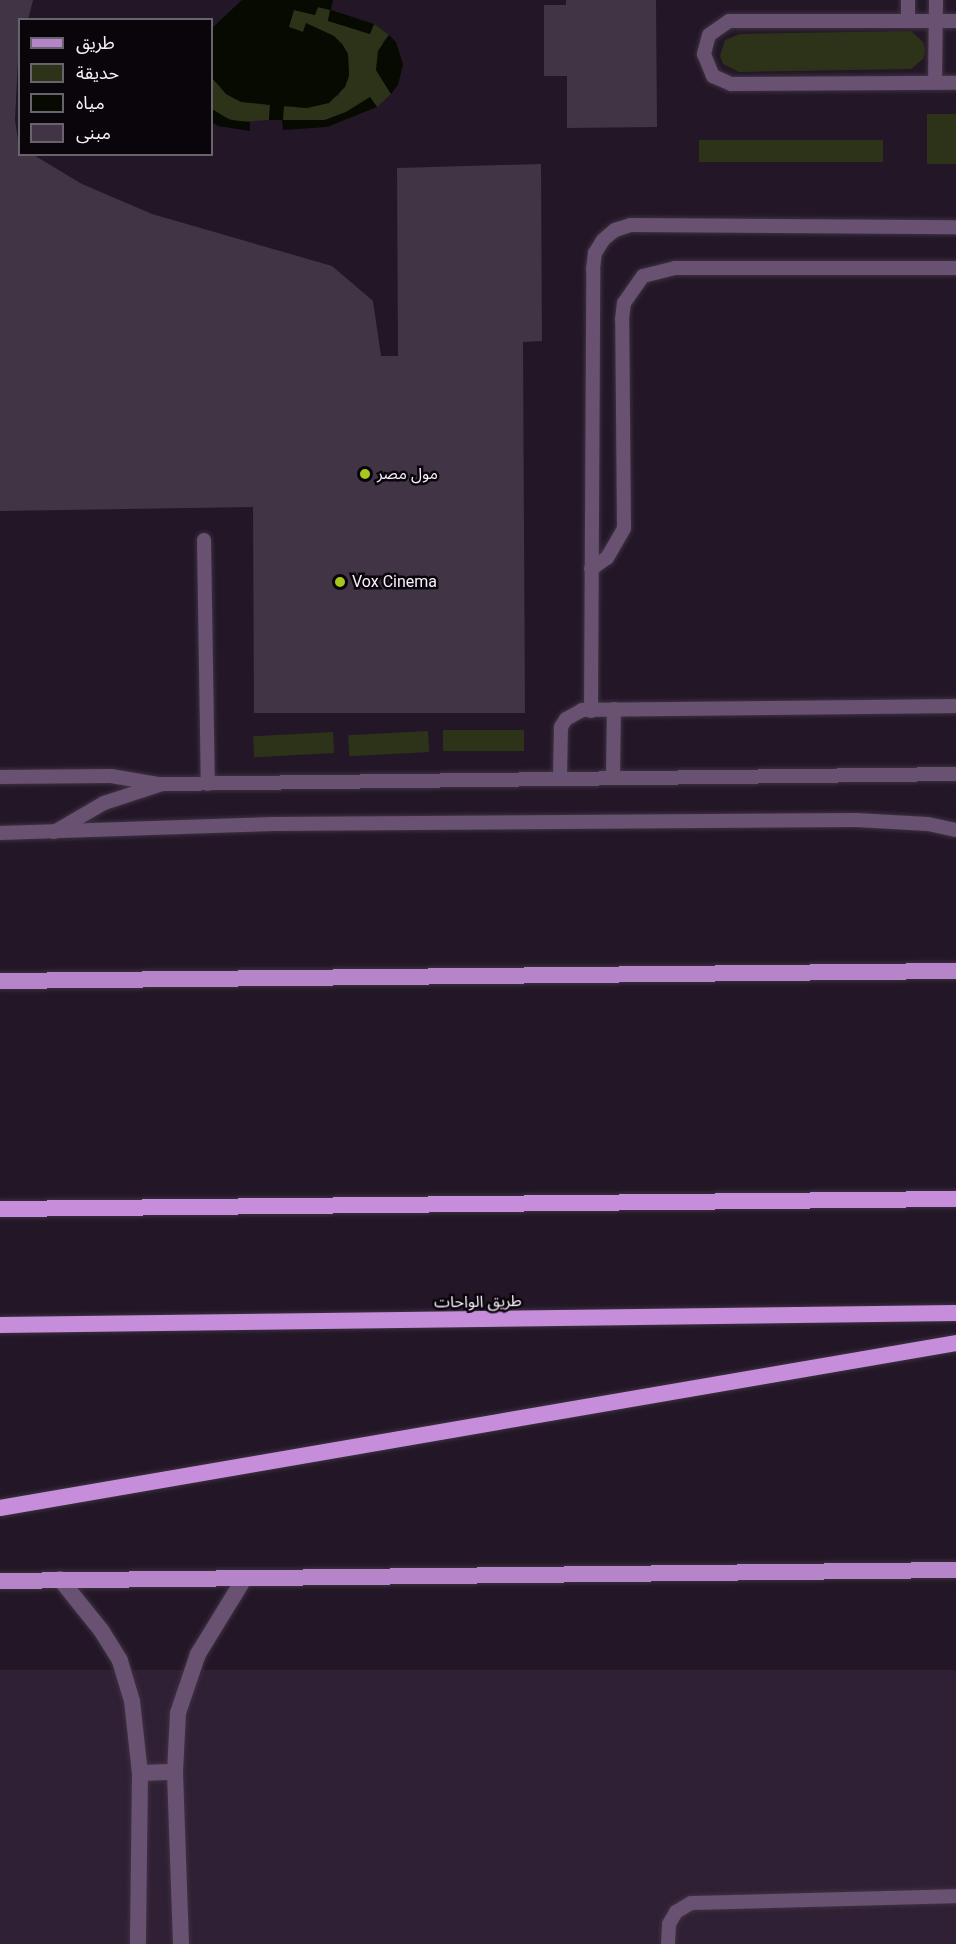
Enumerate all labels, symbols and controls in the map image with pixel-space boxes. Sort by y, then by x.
legend [18,18,213,156]
text: طريق [76,32,115,53]
text: حديقة [76,62,119,83]
text: مياه [76,92,105,113]
text: مبنى [76,122,111,143]
place label: مول مصر [377,464,438,484]
marker: مول مصر [358,467,372,481]
place label: Vox Cinema [352,572,437,592]
marker: Vox Cinema [333,575,347,589]
street label: طريق الواحات [434,1292,522,1312]

